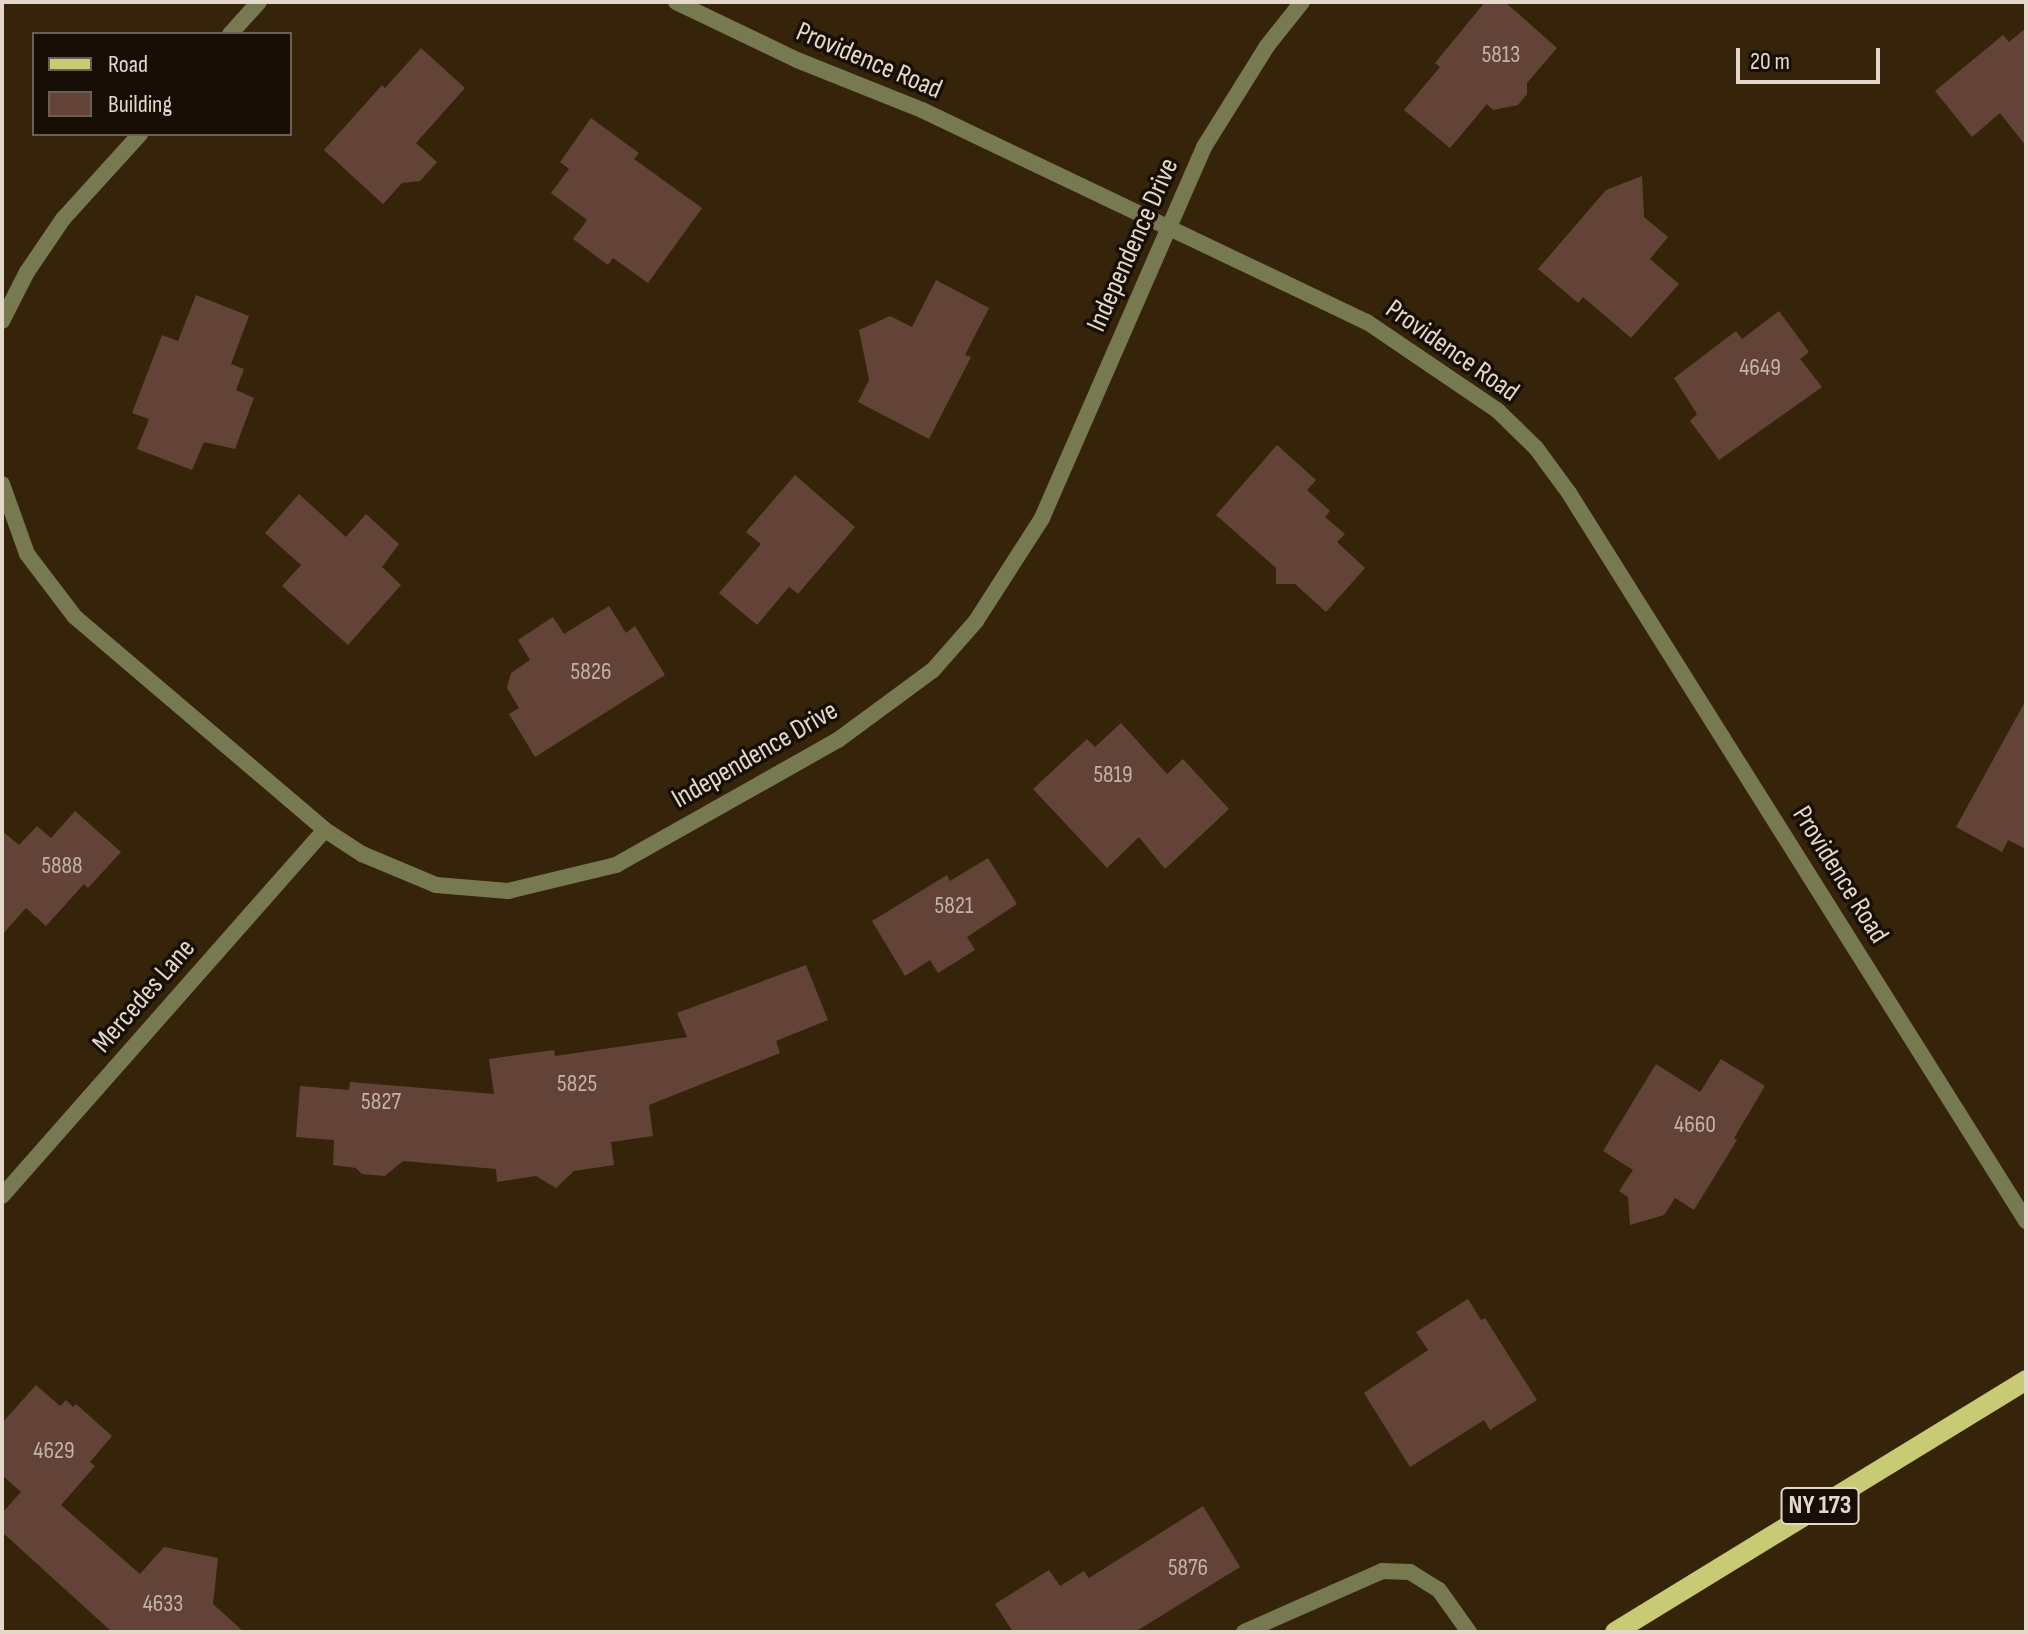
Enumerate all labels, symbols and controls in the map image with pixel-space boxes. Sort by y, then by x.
street label: Providence Road [791,15,947,107]
legend [32,32,292,136]
scale bar [1740,32,1884,82]
house number: 5813 [1482,41,1520,69]
text: 20 m [1750,47,1790,76]
text: Road [108,50,148,79]
text: Building [108,90,172,119]
street label: Independence Drive [1080,153,1186,337]
street label: Providence Road [1379,293,1525,409]
house number: 4649 [1739,354,1781,382]
house number: 5826 [571,658,611,686]
street label: Independence Drive [666,694,844,816]
house number: 5819 [1093,761,1133,789]
street label: Providence Road [1785,800,1895,950]
house number: 5888 [41,852,83,880]
house number: 5821 [935,892,973,920]
street label: Mercedes Lane [86,932,202,1060]
house number: 5825 [557,1070,597,1098]
house number: 5827 [361,1088,401,1116]
house number: 4660 [1674,1111,1716,1139]
house number: 4629 [33,1437,75,1465]
road number: NY 173 [1780,1484,1860,1528]
house number: 5876 [1168,1554,1208,1582]
house number: 4633 [143,1590,183,1618]

